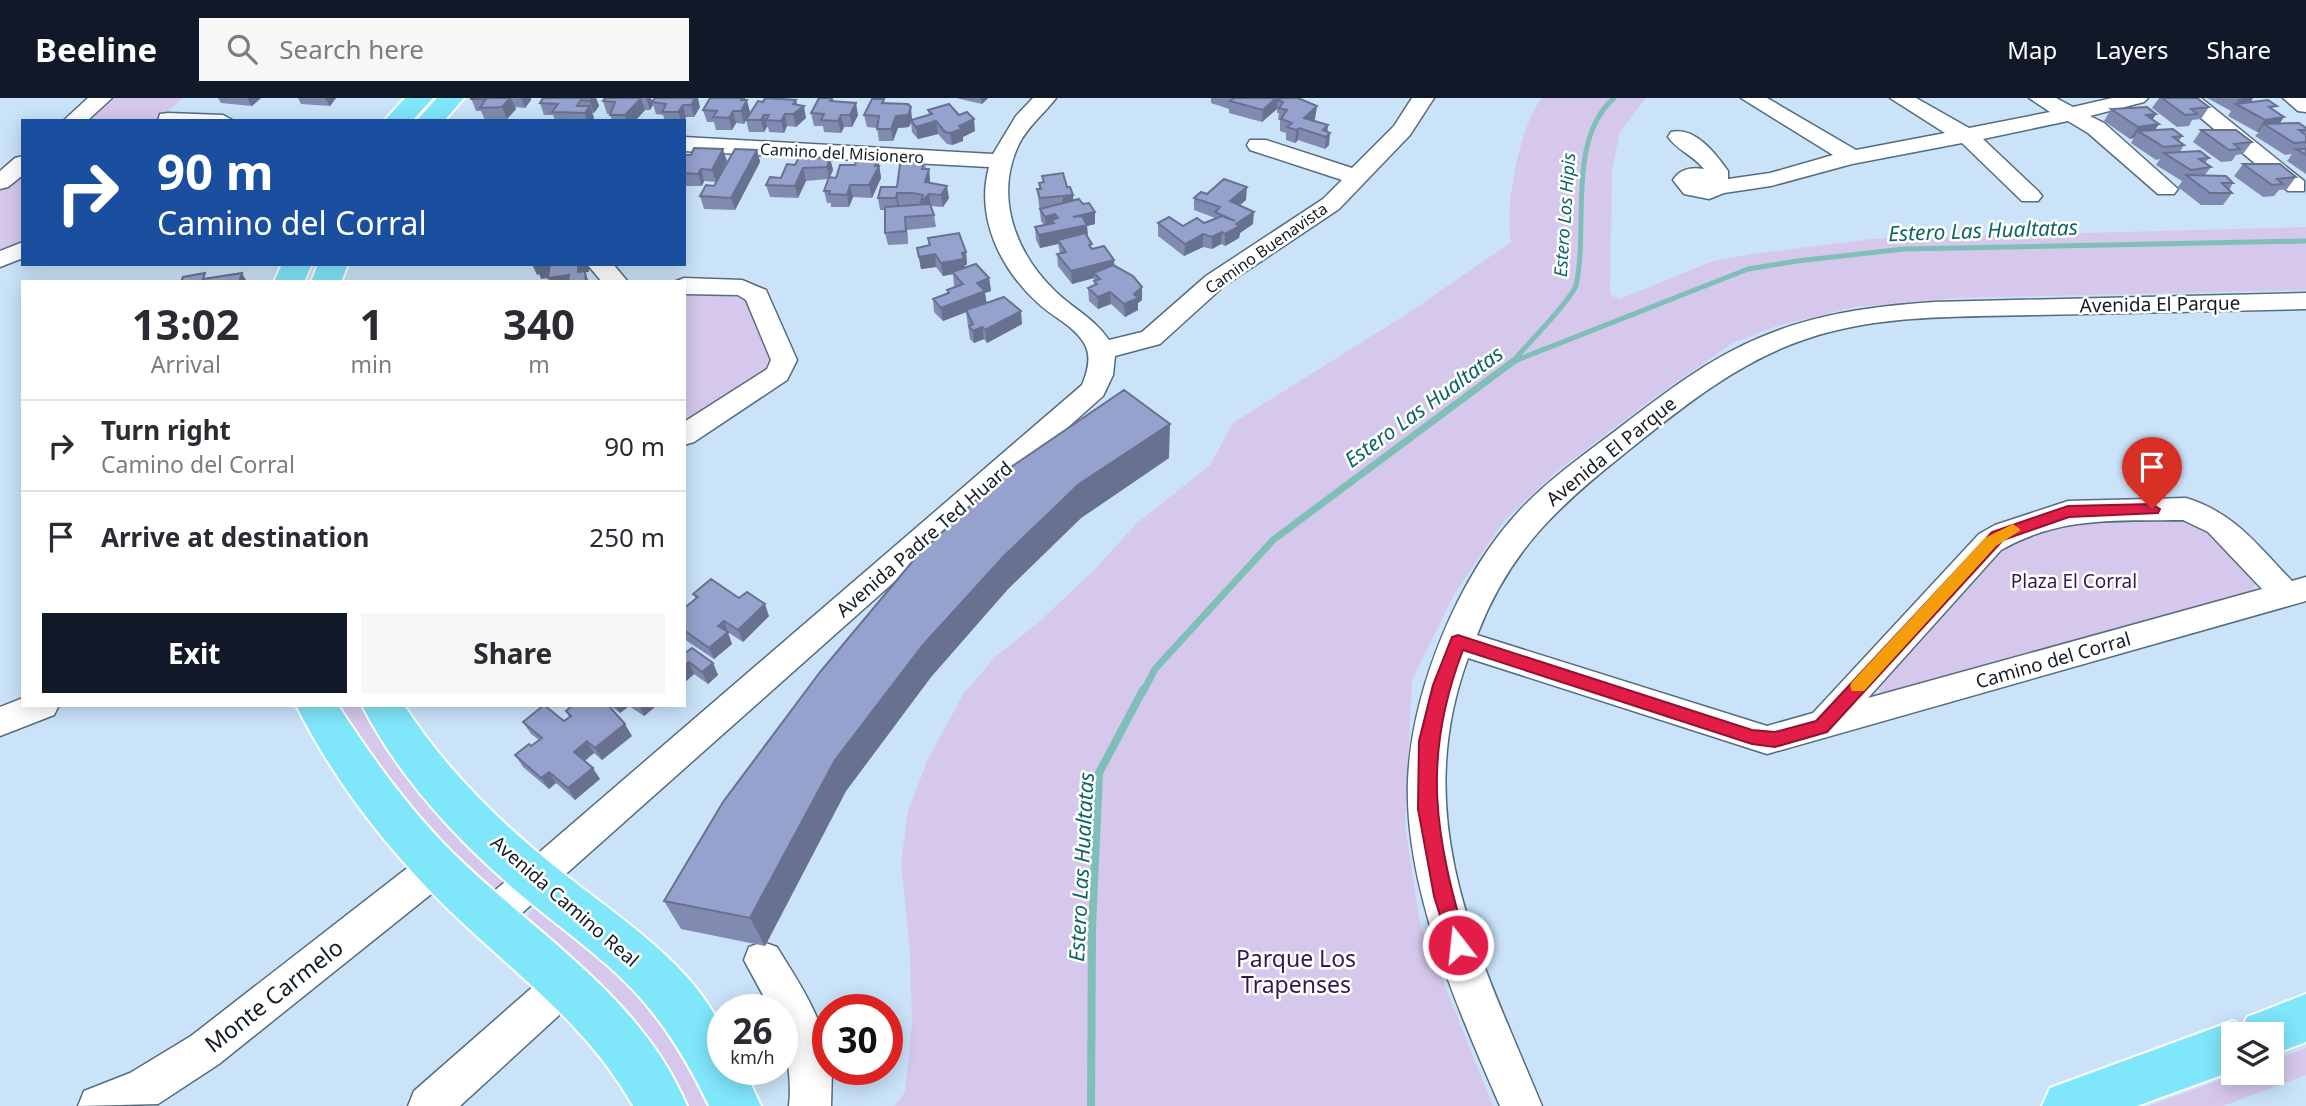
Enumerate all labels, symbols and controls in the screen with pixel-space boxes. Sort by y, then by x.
search box [199,18,689,81]
text: Beeline [35,27,157,72]
icon: search [223,30,261,68]
text: Search here [279,31,424,67]
text: Map [2007,33,2057,66]
text: Layers [2095,33,2169,66]
text: Share [2207,33,2271,66]
text: 90 m [157,138,274,204]
street label: Camino del Misionero [760,138,924,168]
icon: right [42,147,133,238]
water label: Estero Los Hipis [1548,152,1580,278]
street label: Camino Buenavista [1200,197,1332,299]
text: Camino del Corral [157,201,427,244]
water label: Estero Las Hualtatas [1888,213,2078,247]
street label: Avenida El Parque [2079,290,2241,318]
text: 13:02 [132,295,240,352]
text: 1 [359,295,383,352]
text: 340 [503,295,575,352]
water label: Estero Las Hualtatas [1338,339,1508,473]
text: Arrival [151,348,221,380]
text: min [351,348,392,380]
text: m [528,348,550,380]
street label: Avenida El Parque [1540,390,1682,512]
text: Turn right [101,412,231,448]
icon: right [42,427,80,465]
text: 90 m [604,428,665,464]
pin [2122,437,2182,509]
text: Camino del Corral [101,448,295,480]
icon: arrive [2133,448,2171,486]
street label: Avenida Padre Ted Huard [830,455,1018,623]
icon: arrive [42,518,80,556]
text: Arrive at destination [101,519,370,555]
text: 250 m [589,519,665,555]
park label: Plaza El Corral [2011,568,2137,594]
button: Exit [42,613,347,693]
button: Share [361,613,665,693]
street label: Camino del Corral [1972,625,2134,695]
water label: Estero Las Hualtatas [1062,771,1100,962]
street label: Avenida Camino Real [486,830,644,972]
position arrow [1421,908,1495,982]
street label: Monte Carmelo [198,931,349,1059]
park label: Parque Los Trapenses [1236,942,1356,1000]
speed limit sign: 30 [812,994,903,1085]
text: 26 [732,1007,773,1054]
map controls [2221,1022,2284,1085]
button: layers [2221,1022,2284,1085]
text: km/h [730,1045,775,1069]

